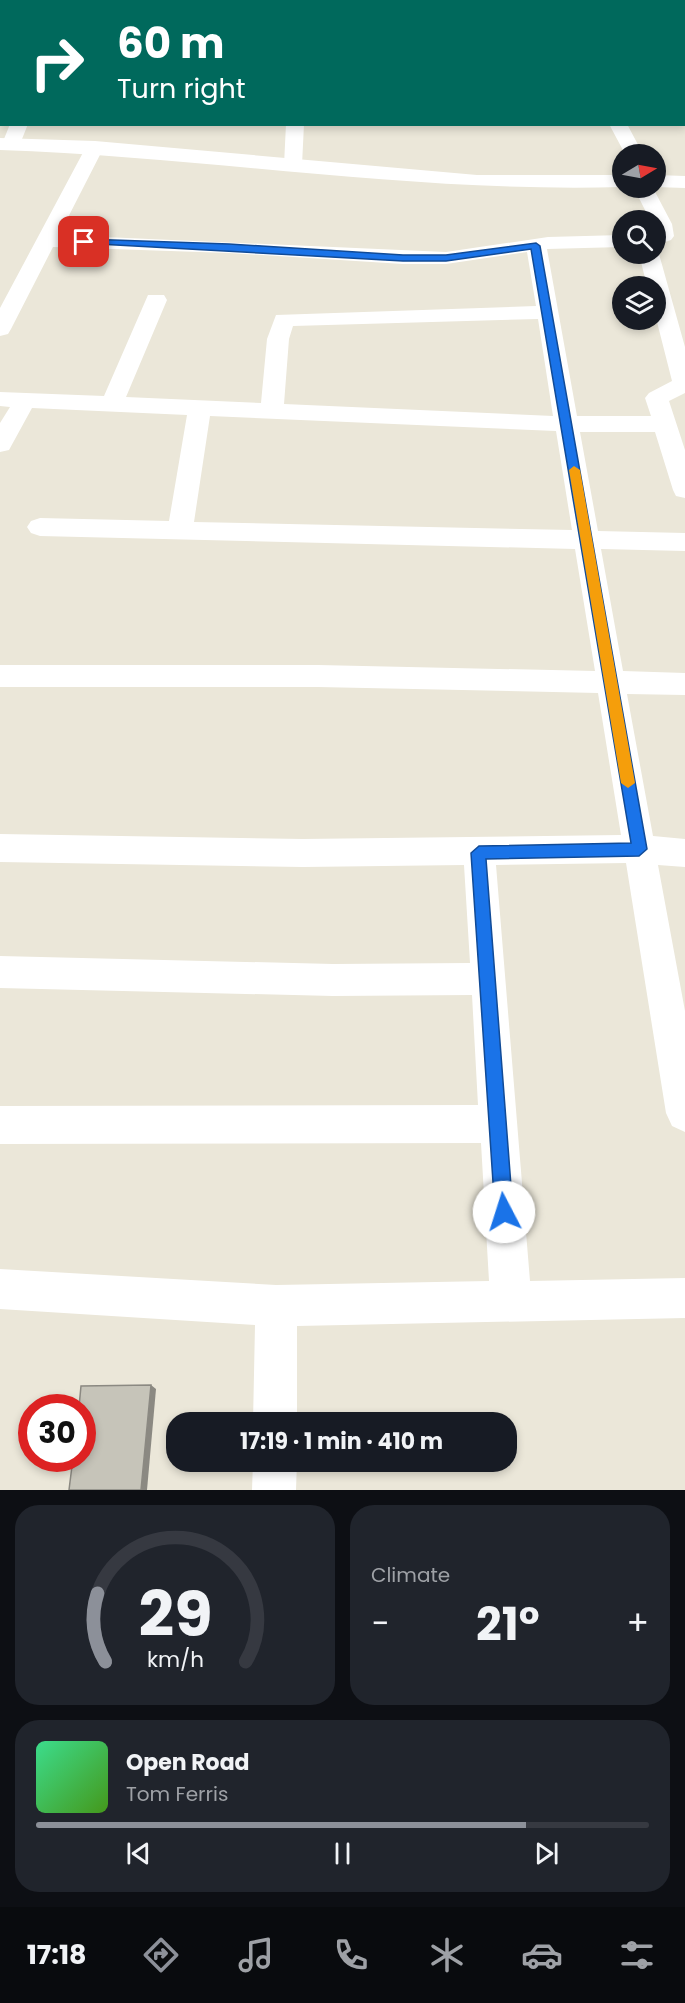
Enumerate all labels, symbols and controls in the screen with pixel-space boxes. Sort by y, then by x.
text: 60 m [117,14,225,73]
icon: right [18,24,96,102]
text: Turn right [117,70,246,107]
north arrow [612,144,666,198]
map controls [612,144,666,330]
button: search [612,210,666,264]
pin [58,216,109,267]
icon: arrive [67,225,100,258]
button: layers [612,276,666,330]
position arrow [472,1180,536,1244]
speed limit sign: 30 [18,1394,96,1472]
text: 17:19 · 1 min · 410 m [240,1426,443,1457]
text: Climate [371,1561,450,1589]
text: 29 [138,1570,212,1658]
text: 21° [476,1593,540,1656]
text: − [371,1600,389,1647]
text: + [626,1600,649,1647]
text: km/h [146,1644,204,1675]
text: Open Road [126,1747,250,1778]
text: Tom Ferris [126,1780,228,1808]
icon: previous [122,1837,155,1870]
icon: pause [326,1837,359,1870]
icon: next [530,1837,563,1870]
icon: directions [140,1934,182,1976]
icon: music [235,1934,277,1976]
icon: phone [330,1934,372,1976]
icon: climate [426,1934,468,1976]
icon: car [521,1934,563,1976]
icon: filters [616,1934,658,1976]
text: 17:18 [27,1936,87,1973]

